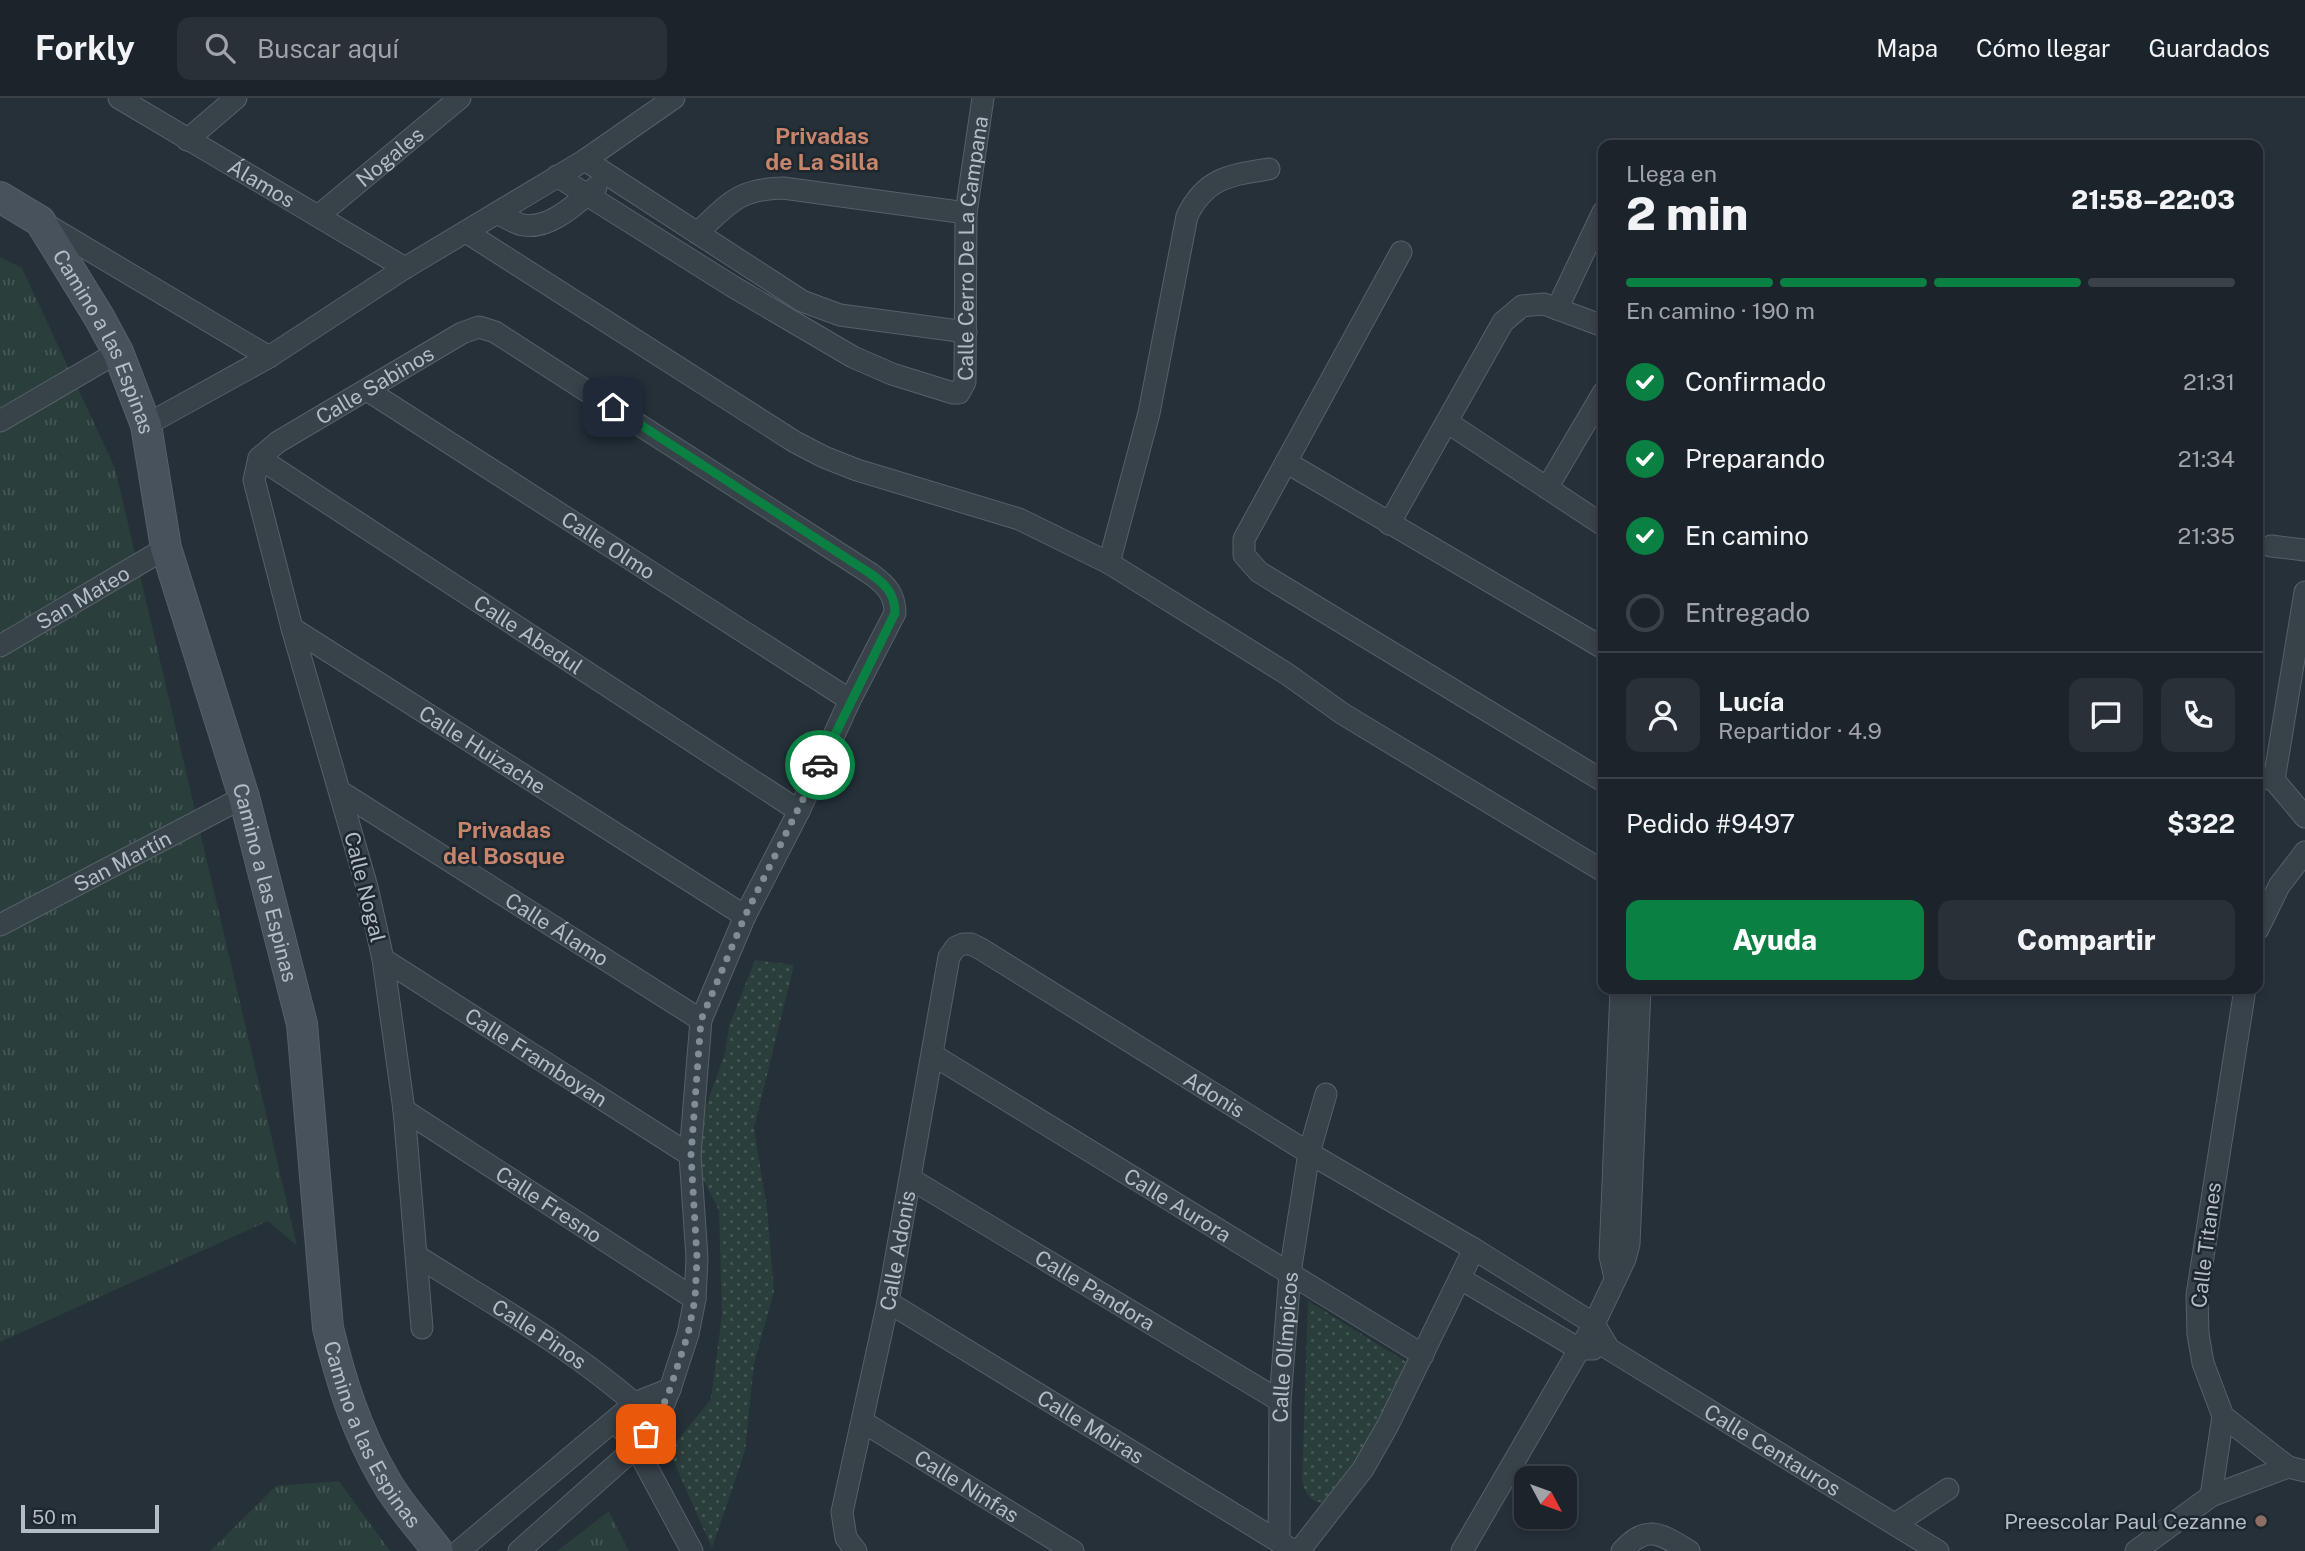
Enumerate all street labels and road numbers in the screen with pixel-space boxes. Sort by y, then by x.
street label: Calle Cerro De La Campana [953,114,993,381]
street label: Nogales [351,121,428,192]
street label: Álamos [224,153,300,212]
street label: Camino a las Espinas [48,244,160,436]
street label: Calle Sabinos [311,340,438,429]
street label: Calle Olmo [557,506,660,584]
street label: San Mateo [31,560,134,634]
street label: Calle Abedul [469,589,588,679]
street label: Calle Huizache [415,700,551,799]
street label: Camino a las Espinas [228,780,303,984]
street label: San Martín [69,825,175,897]
street label: Calle Nogal [339,829,391,945]
street label: Calle Álamo [501,887,614,971]
street label: Calle Framboyan [461,1002,612,1112]
street label: Adonis [1179,1066,1250,1123]
street label: Calle Fresno [491,1161,607,1248]
street label: Calle Aurora [1120,1163,1236,1247]
street label: Calle Titanes [2186,1181,2226,1309]
street label: Calle Adonis [874,1188,920,1313]
street label: Calle Pandora [1031,1244,1160,1335]
street label: Calle Olímpicos [1267,1271,1303,1423]
street label: Calle Pinos [488,1293,592,1374]
street label: Camino a las Espinas [319,1338,427,1532]
street label: Calle Moiras [1033,1384,1149,1469]
street label: Calle Centauros [1700,1398,1845,1501]
street label: Calle Ninfas [910,1444,1024,1527]

